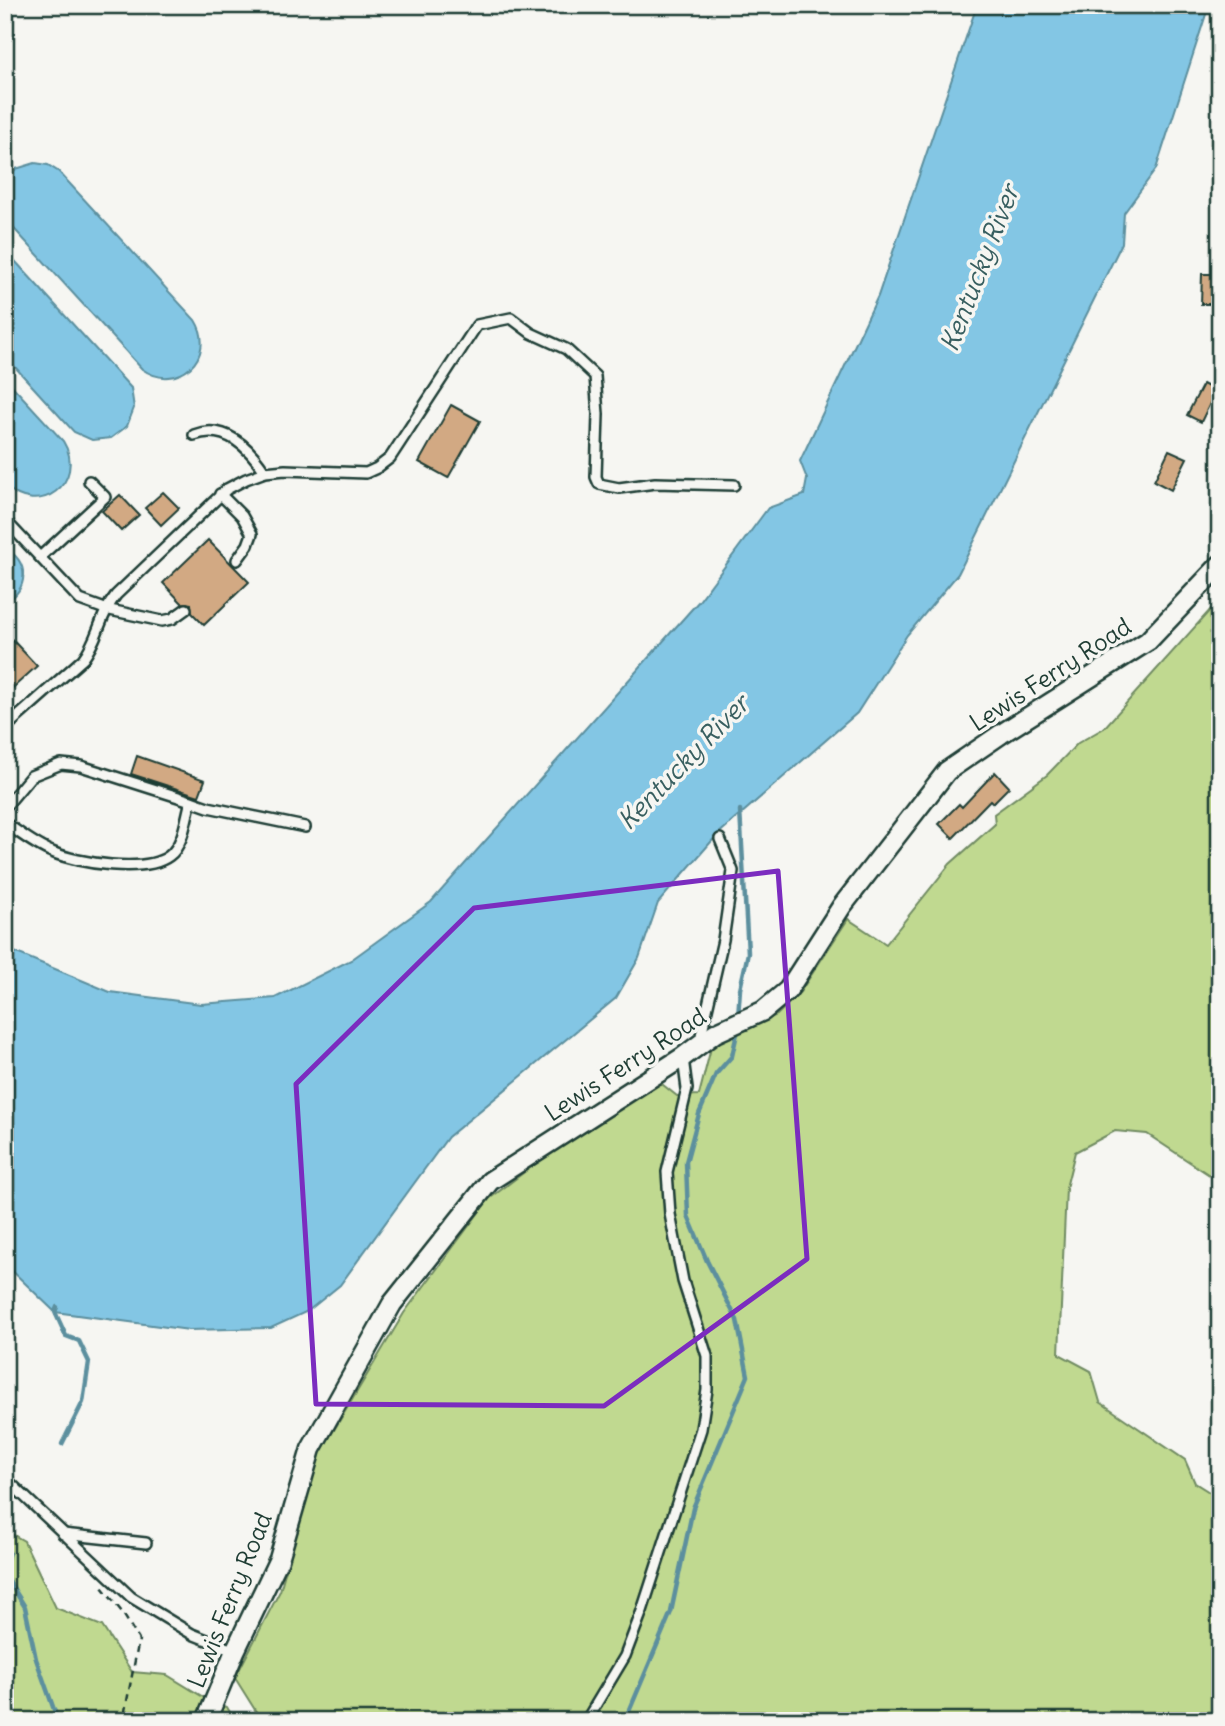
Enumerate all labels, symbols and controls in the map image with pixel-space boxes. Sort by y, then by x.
water label: Kentucky River [932,177,1027,356]
street label: Lewis Ferry Road [964,611,1136,737]
water label: Kentucky River [610,685,758,836]
street label: Lewis Ferry Road [539,1001,711,1127]
street label: Lewis Ferry Road [180,1508,278,1692]

